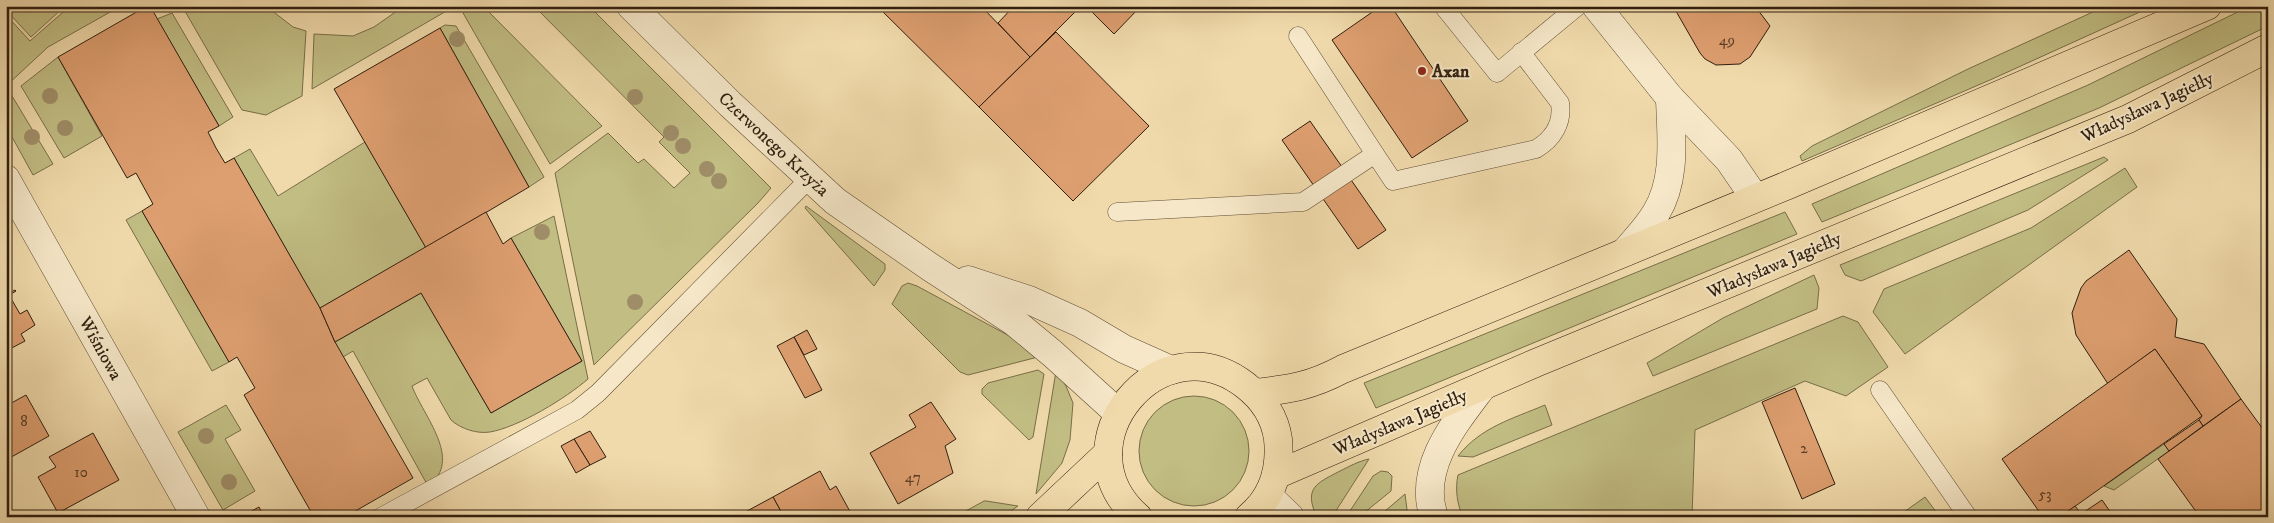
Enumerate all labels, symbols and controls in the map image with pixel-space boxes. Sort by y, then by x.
house number: 49 [1719,31,1735,50]
place label: Axan [1431,61,1470,83]
marker: Axan [1416,65,1428,77]
street label: Władysława Jagiełły [2077,67,2217,149]
street label: Czerwonego Krzyża [713,88,834,202]
street label: Władysława Jagiełły [1703,228,1845,304]
street label: Wiśniowa [73,312,127,384]
street label: Władysława Jagiełły [1329,385,1471,461]
house number: 8 [20,412,28,431]
house number: 2 [1800,439,1808,458]
house number: 10 [74,463,88,482]
house number: 47 [905,468,921,487]
house number: 53 [2038,485,2052,504]

